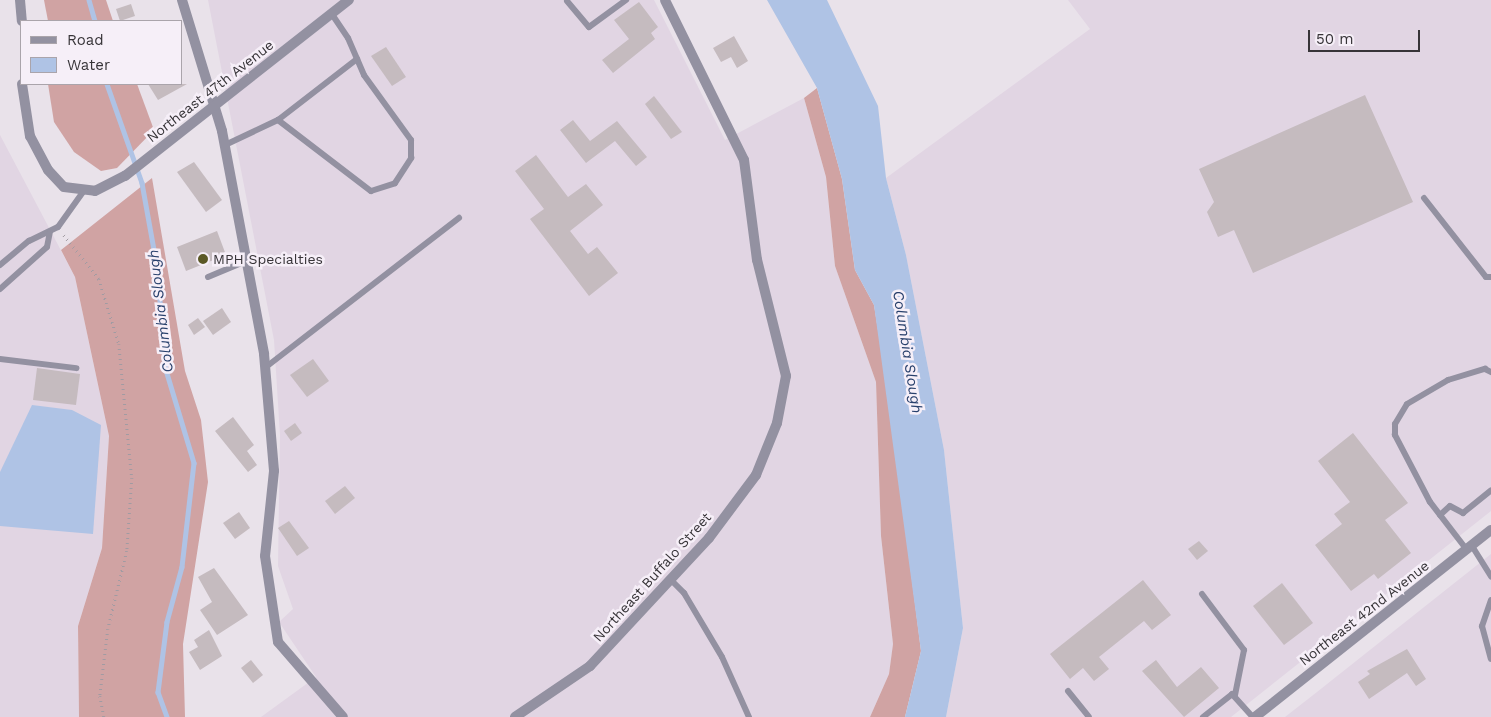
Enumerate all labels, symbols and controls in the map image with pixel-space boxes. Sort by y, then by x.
legend [20,20,182,85]
scale bar [1311,20,1424,52]
text: 50 m [1316,30,1353,48]
text: Road [67,31,104,49]
street label: Northeast 47th Avenue [143,36,277,146]
text: Water [67,56,110,74]
water label: Columbia Slough [145,248,177,374]
place label: MPH Specialties [213,251,323,267]
marker: MPH Specialties [197,253,209,265]
water label: Columbia Slough [888,289,926,415]
street label: Northeast Buffalo Street [589,509,715,645]
street label: Northeast 42nd Avenue [1295,557,1433,669]

